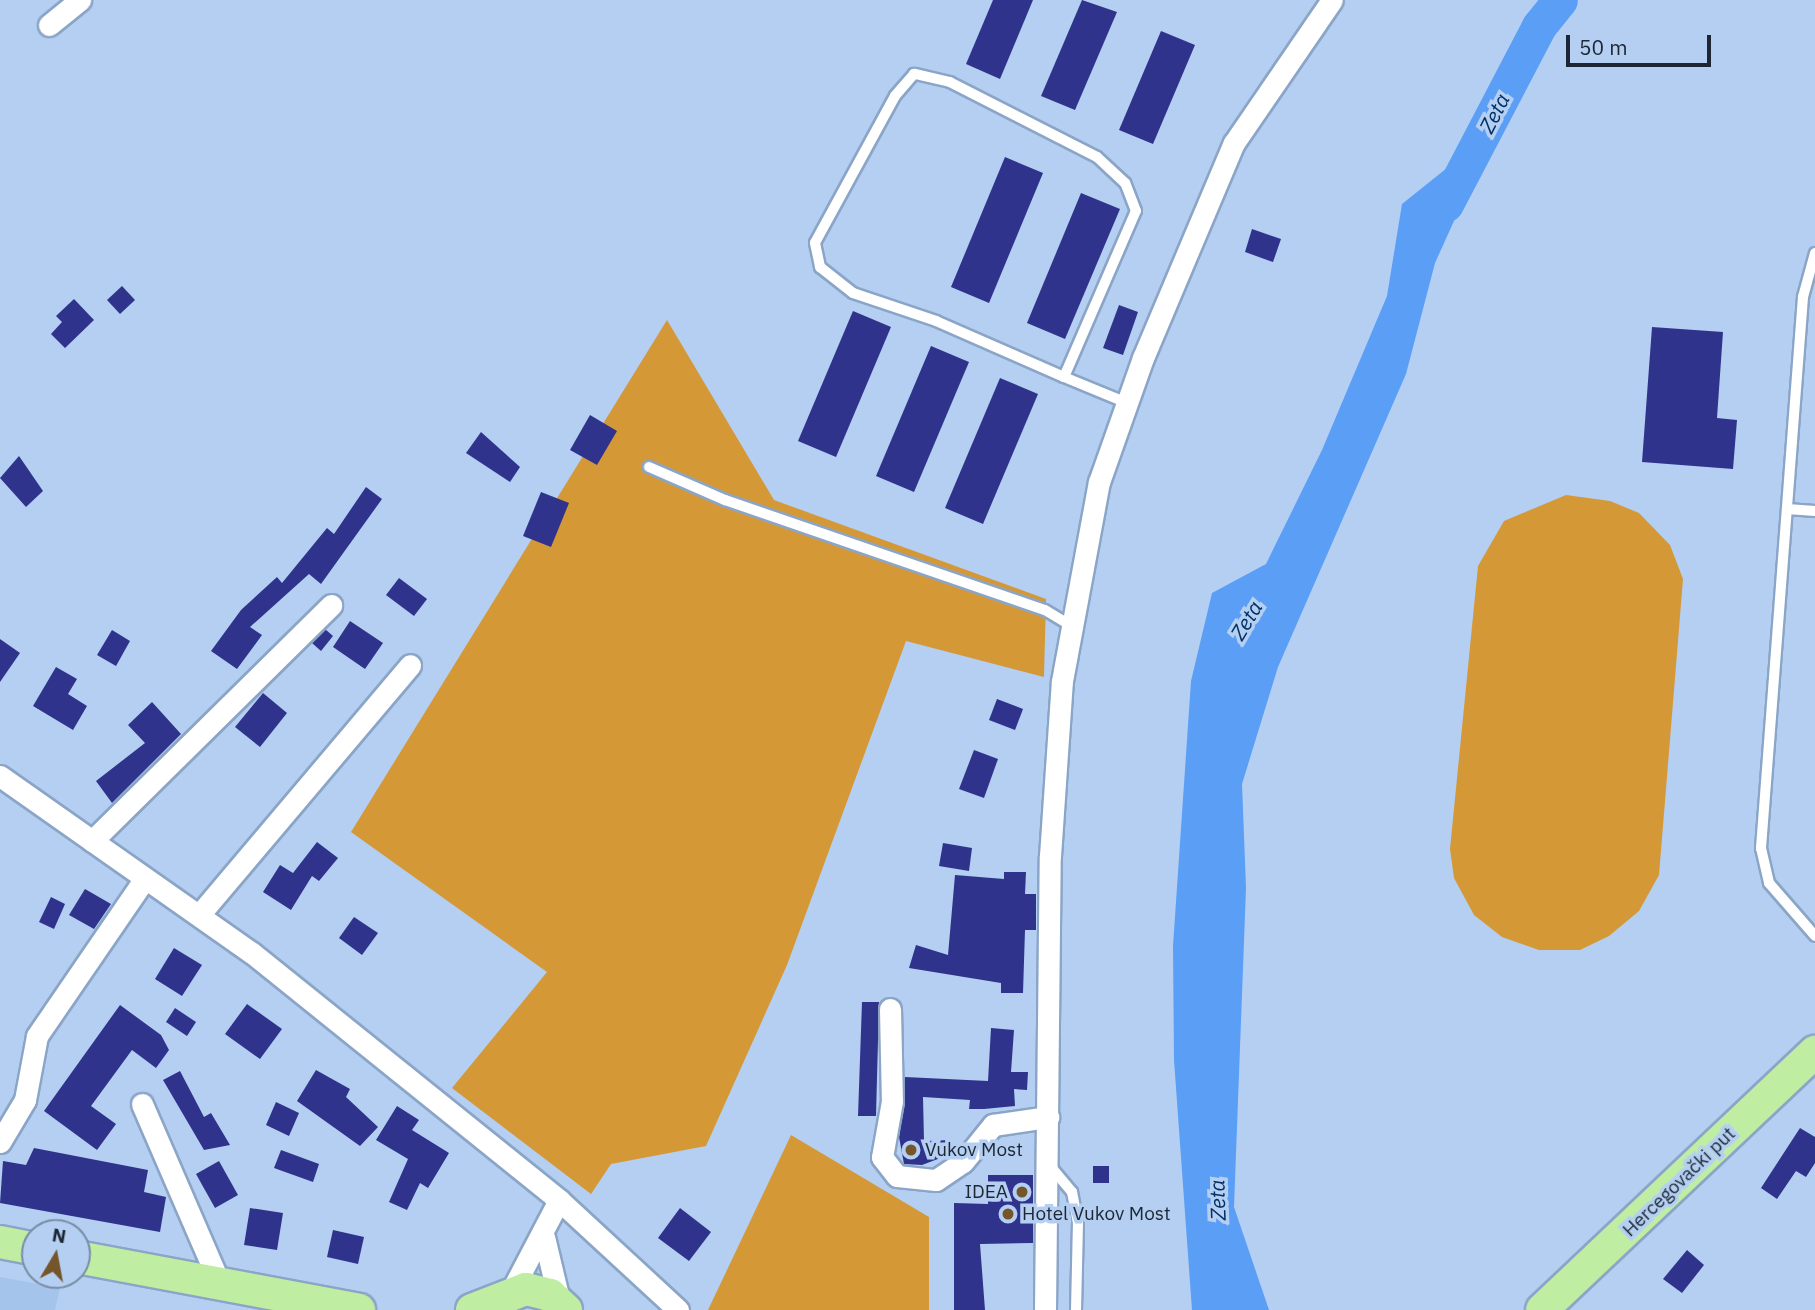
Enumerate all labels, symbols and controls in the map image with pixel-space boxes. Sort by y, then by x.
scale bar [1570,21,1715,65]
text: 50 m [1579,33,1628,61]
water label: Zeta [1473,89,1515,137]
water label: Zeta [1225,596,1267,644]
street label: Hercegovački put [1618,1123,1740,1241]
place label: Vukov Most [925,1139,1023,1161]
marker: Vukov Most [903,1142,919,1158]
water label: Zeta [1204,1179,1230,1221]
place label: IDEA [964,1181,1008,1203]
marker: IDEA [1014,1184,1030,1200]
place label: Hotel Vukov Most [1022,1203,1171,1225]
marker: Hotel Vukov Most [1000,1206,1016,1222]
north arrow [21,1219,91,1289]
text: N [50,1222,68,1248]

